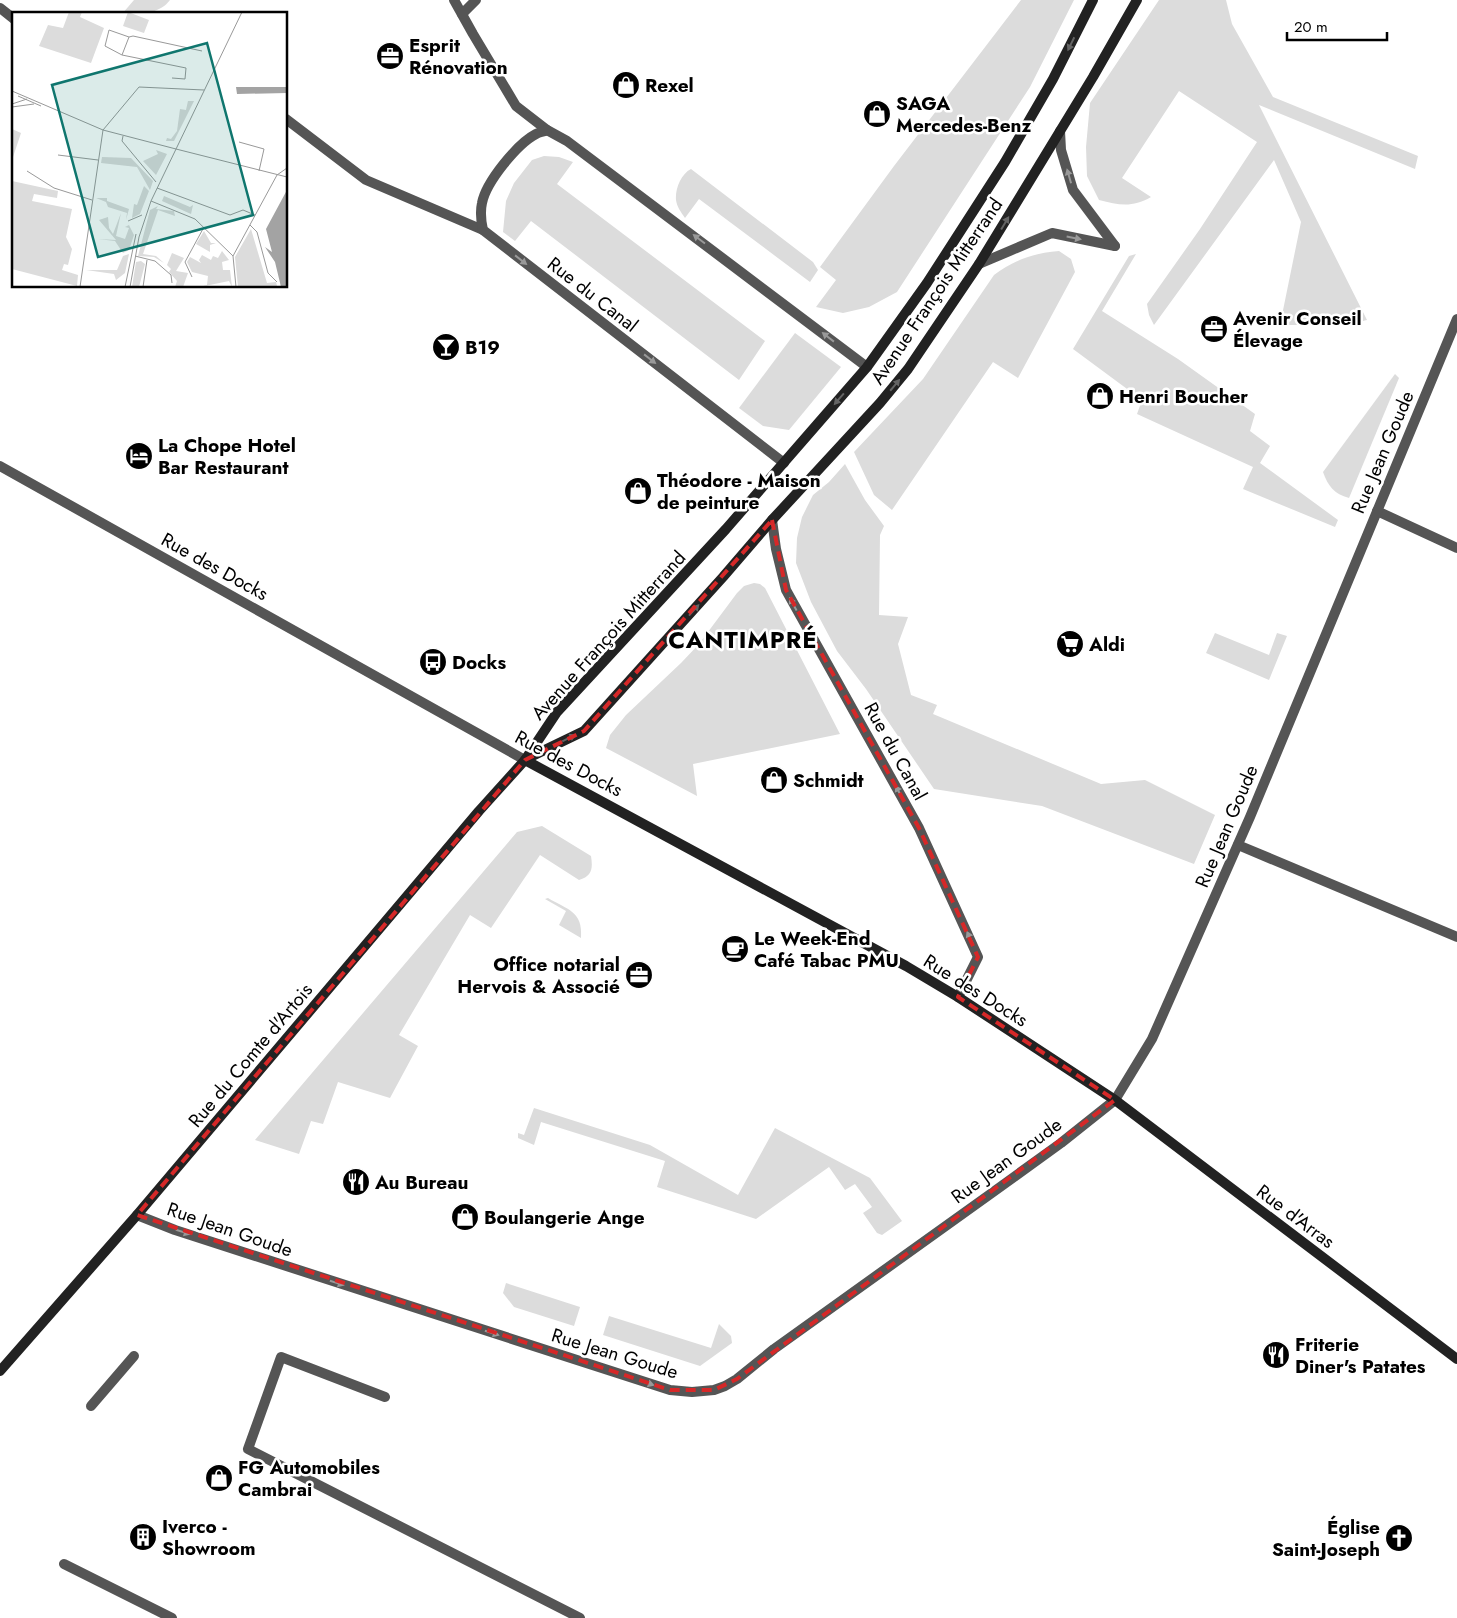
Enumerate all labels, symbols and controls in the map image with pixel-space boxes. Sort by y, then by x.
scale bar [1287,10,1387,42]
inset map [12,12,288,288]
text: 20 m [1294,16,1328,38]
place label: Esprit Rénovation [409,32,508,81]
one-way arrow [1067,37,1075,51]
office icon: Esprit Rénovation [375,41,405,71]
shop icon: Rexel [611,70,641,100]
place label: Rexel [645,72,694,99]
place label: SAGA Mercedes-Benz [896,90,1032,139]
shop icon: SAGA Mercedes-Benz [862,99,892,129]
one-way arrow [1065,169,1073,184]
street label: Avenue François Mitterrand [864,193,1009,390]
one-way arrow [1000,216,1009,229]
one-way arrow [692,234,706,244]
one-way arrow [1066,234,1082,242]
street label: Rue du Canal [542,250,644,338]
one-way arrow [514,255,528,265]
place label: Avenir Conseil Élevage [1232,305,1362,354]
office icon: Avenir Conseil Élevage [1199,314,1229,344]
bar icon: B19 [431,332,461,362]
one-way arrow [821,332,835,342]
place label: B19 [465,334,500,361]
one-way arrow [643,354,656,365]
one-way arrow [889,379,900,392]
shop icon: Henri Boucher [1085,381,1115,411]
place label: Henri Boucher [1119,383,1248,410]
street label: Rue Jean Goude [1344,386,1421,518]
one-way arrow [833,392,845,404]
place label: La Chope Hotel Bar Restaurant [158,432,296,481]
hotel icon: La Chope Hotel Bar Restaurant [124,441,154,471]
place label: Théodore - Maison de peinture [657,467,821,516]
shop icon: Théodore - Maison de peinture [623,476,653,506]
street label: Rue des Docks [156,526,273,607]
street label: Avenue François Mitterrand [525,545,692,726]
one-way arrow [789,597,798,611]
one-way arrow [688,603,699,616]
district label: CANTIMPRÉ [668,622,818,657]
supermarket icon: Aldi [1055,629,1085,659]
place label: Aldi [1088,631,1125,658]
bus stop icon: Docks [418,647,448,677]
place label: Docks [452,649,506,676]
street label: Rue du Canal [858,697,934,805]
street label: Rue des Docks [510,724,628,803]
one-way arrow [562,734,576,742]
street label: Rue Jean Goude [1188,760,1265,892]
shop icon: Schmidt [759,765,789,795]
place label: Schmidt [793,767,864,794]
one-way arrow [895,784,903,799]
place label: Le Week-End Café Tabac PMU [754,925,899,974]
one-way arrow [965,931,973,945]
cafe icon: Le Week-End Café Tabac PMU [720,934,750,964]
street label: Rue des Docks [918,948,1033,1033]
place label: Office notarial Hervois & Associé [457,951,620,1000]
office icon: Office notarial Hervois & Associé [624,960,654,990]
street label: Rue du Comte d'Artois [182,977,319,1133]
street label: Rue Jean Goude [945,1111,1067,1210]
restaurant icon: Au Bureau [341,1167,371,1197]
place label: Au Bureau [374,1169,468,1196]
street label: Rue d'Arras [1251,1178,1341,1255]
street label: Rue Jean Goude [164,1195,296,1264]
shop icon: Boulangerie Ange [450,1202,480,1232]
place label: Boulangerie Ange [484,1204,645,1231]
one-way arrow [176,1229,191,1237]
one-way arrow [330,1279,345,1287]
street label: Rue Jean Goude [548,1321,682,1386]
one-way arrow [485,1329,500,1337]
place label: Friterie Diner's Patates [1295,1331,1426,1380]
restaurant icon: Friterie Diner's Patates [1261,1340,1291,1370]
one-way arrow [639,1379,654,1387]
place label: FG Automobiles Cambrai [238,1454,380,1503]
shop icon: FG Automobiles Cambrai [204,1463,234,1493]
place label: Iverco - Showroom [162,1513,256,1562]
place label: Église Saint-Joseph [1272,1514,1380,1563]
building icon: Iverco - Showroom [128,1522,158,1552]
church icon: Église Saint-Joseph [1384,1523,1414,1553]

